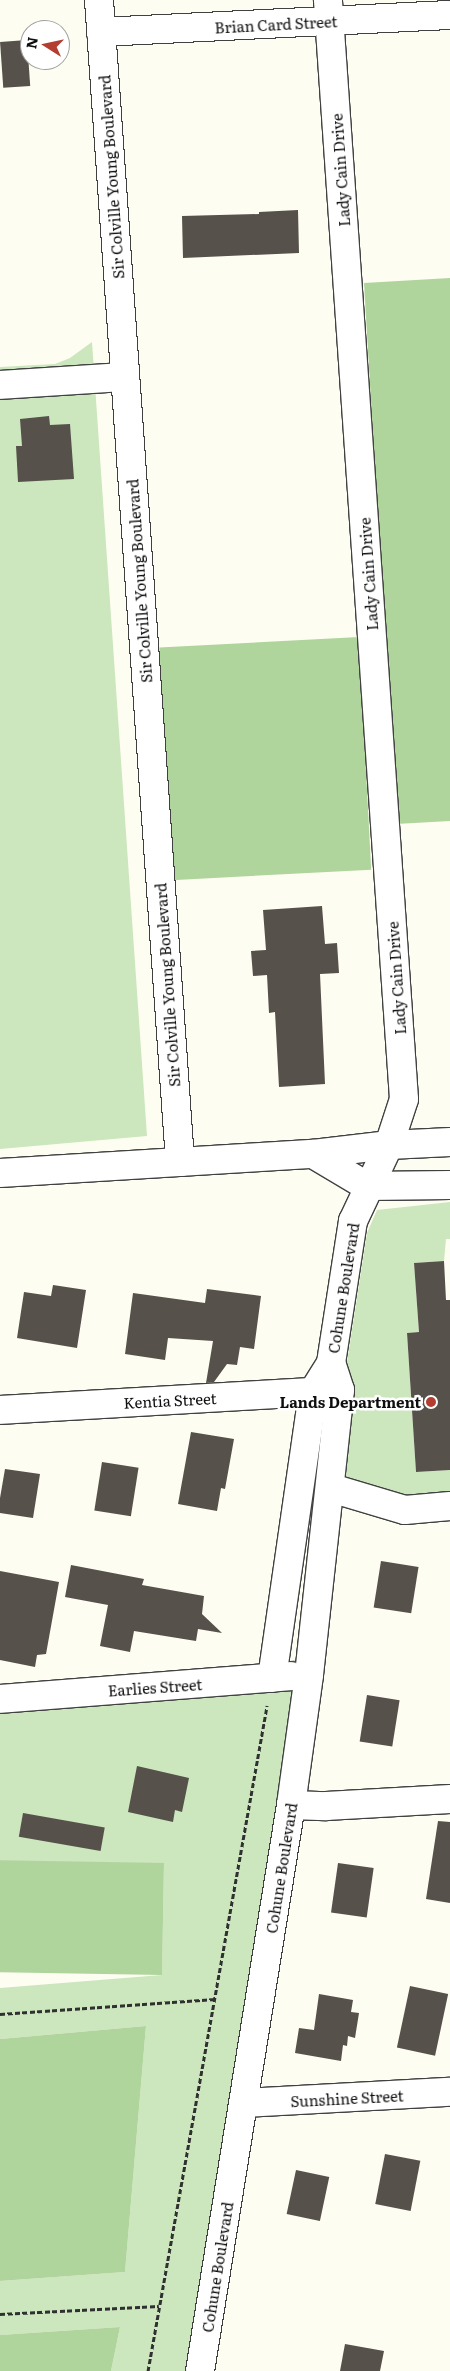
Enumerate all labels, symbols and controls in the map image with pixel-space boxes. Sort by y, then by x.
street label: Brian Card Street [214,12,338,36]
north arrow [20,20,70,70]
text: N [20,35,42,50]
street label: Sir Colville Young Boulevard [95,74,127,280]
street label: Lady Cain Drive [327,113,353,227]
street label: Sir Colville Young Boulevard [123,478,155,684]
street label: Lady Cain Drive [355,517,381,631]
street label: Sir Colville Young Boulevard [151,882,183,1088]
street label: Lady Cain Drive [383,921,409,1035]
street label: Cohune Boulevard [324,1221,362,1355]
street label: Kentia Street [123,1389,217,1411]
place label: Lands Department [279,1393,421,1411]
marker: Lands Department [425,1396,437,1408]
street label: Earlies Street [107,1675,203,1699]
street label: Cohune Boulevard [262,1801,300,1935]
street label: Sunshine Street [290,2086,404,2110]
street label: Cohune Boulevard [198,2200,236,2334]

